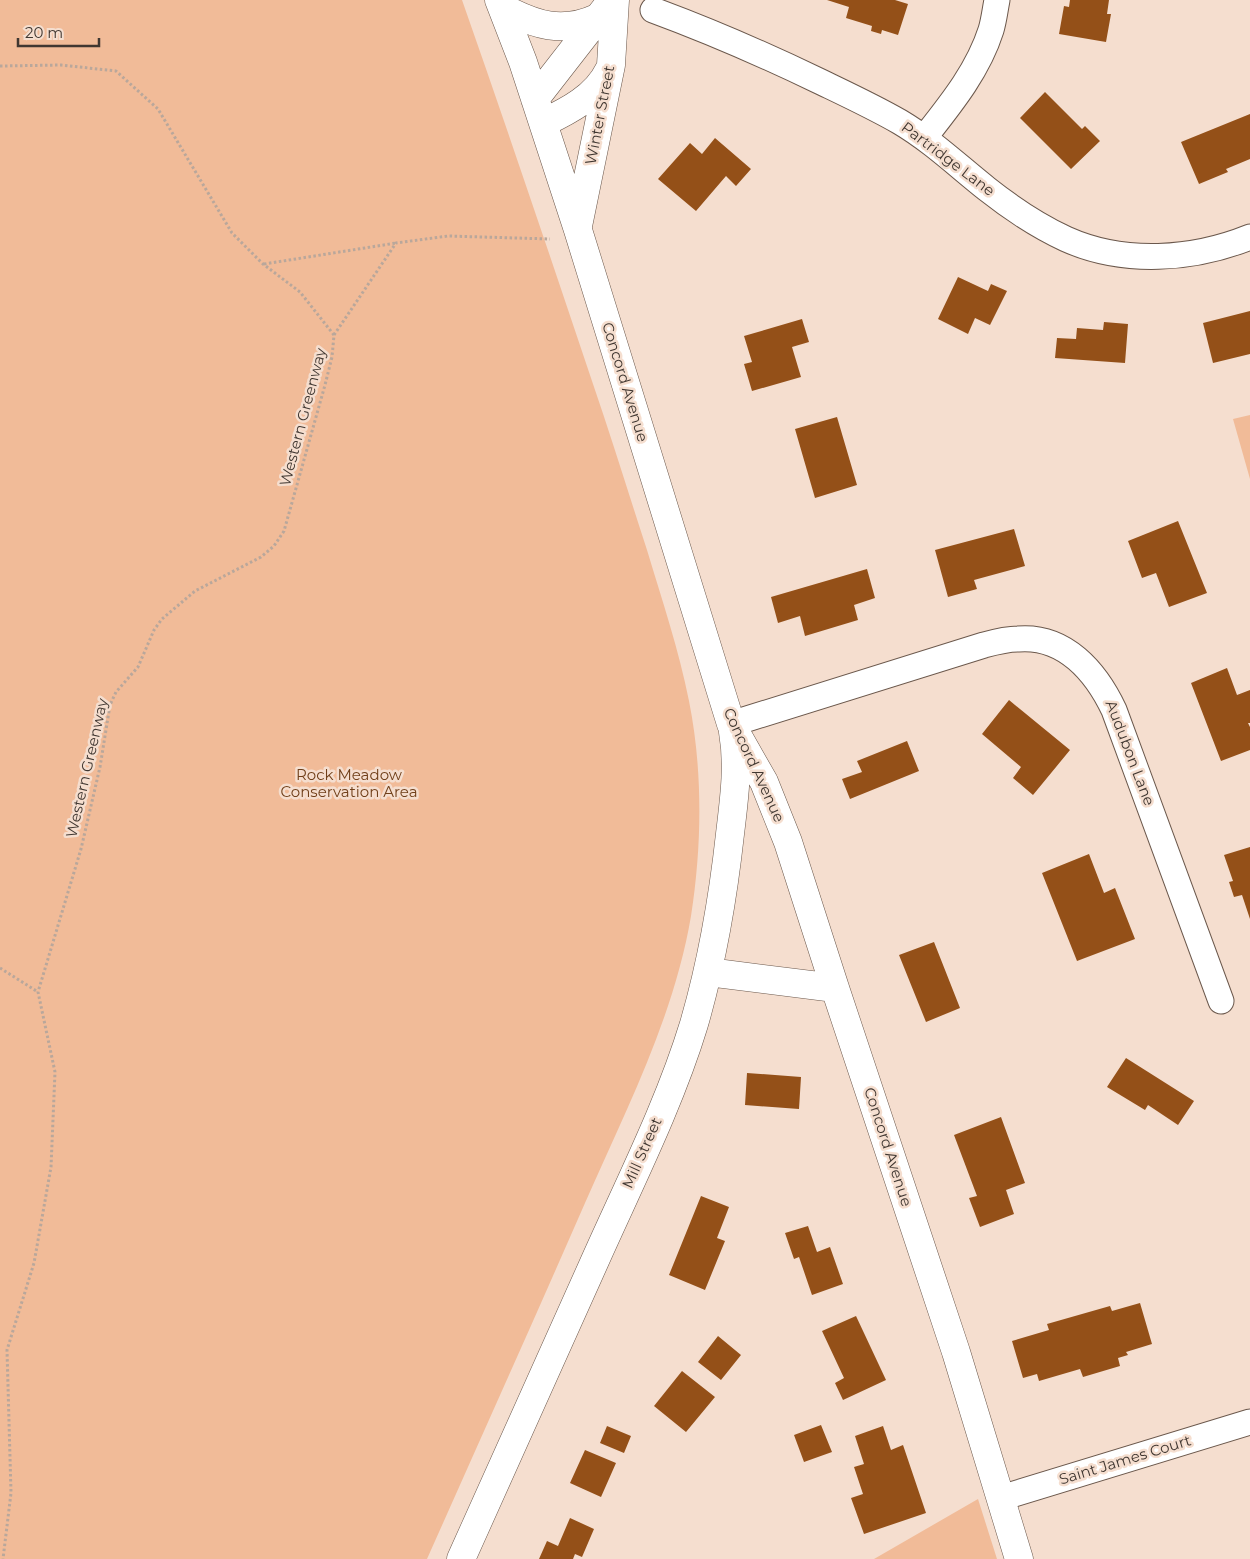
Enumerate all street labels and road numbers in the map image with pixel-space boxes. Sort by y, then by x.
street label: Winter Street [581,64,618,166]
street label: Partridge Lane [898,117,999,200]
street label: Concord Avenue [598,320,653,444]
street label: Western Greenway [275,345,330,488]
street label: Western Greenway [61,696,112,839]
street label: Audubon Lane [1102,697,1159,808]
street label: Concord Avenue [720,705,789,825]
street label: Concord Avenue [860,1085,917,1209]
street label: Mill Street [617,1114,666,1191]
street label: Saint James Court [1057,1430,1193,1489]

